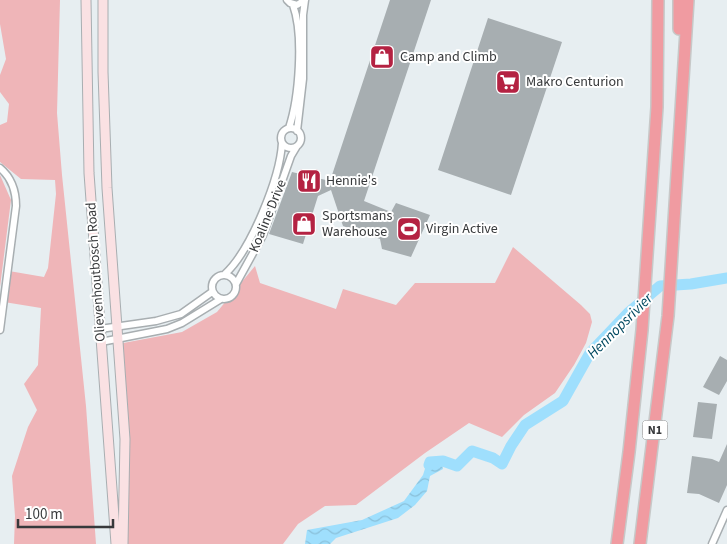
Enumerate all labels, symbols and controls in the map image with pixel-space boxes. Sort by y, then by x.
shop icon: Camp and Climb [369,44,395,70]
place label: Camp and Climb [400,47,497,67]
supermarket icon: Makro Centurion [495,69,521,95]
place label: Makro Centurion [526,72,624,92]
restaurant icon: Hennie's [296,168,322,194]
place label: Hennie's [326,171,377,191]
street label: Koaline Drive [244,176,292,256]
street label: Olievenhoutbosch Road [81,201,111,343]
place label: Sportsmans Warehouse [322,206,392,242]
shop icon: Sportsmans Warehouse [291,211,317,237]
sports icon: Virgin Active [396,216,422,242]
place label: Virgin Active [426,219,498,239]
water label: Hennopsrivier [582,288,658,364]
road number: N1 [642,420,668,440]
scale bar [18,496,112,528]
text: 100 m [25,504,63,525]

